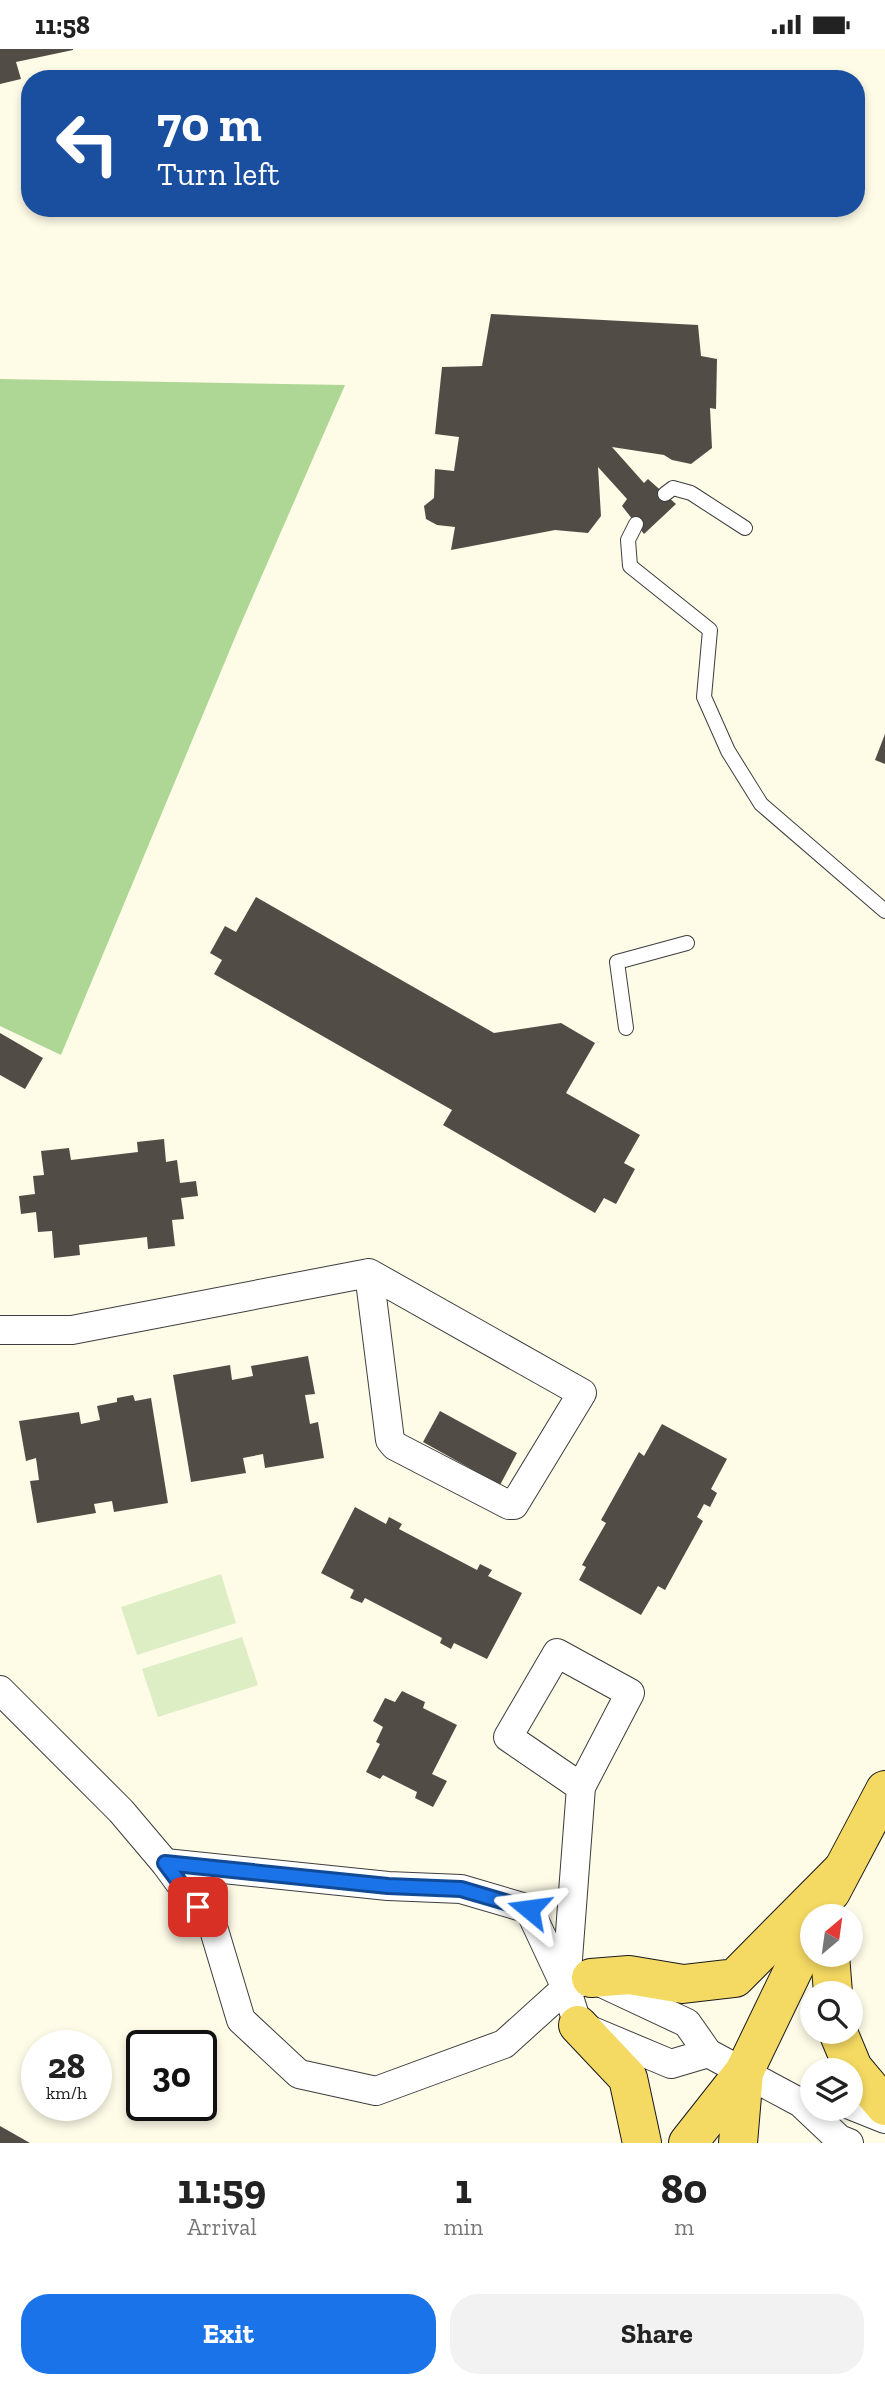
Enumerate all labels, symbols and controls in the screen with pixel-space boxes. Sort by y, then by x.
text: 11:58 [35,9,90,41]
text: 70 m [157,95,262,154]
icon: left [42,98,133,189]
text: Turn left [157,155,279,193]
position arrow [492,1872,566,1946]
pin [168,1877,228,1937]
icon: arrive [179,1888,217,1926]
north arrow [800,1904,863,1967]
map controls [800,1904,863,2121]
button: search [800,1981,863,2044]
speed limit sign: 30 [126,2030,217,2121]
text: 28 [48,2045,85,2087]
button: layers [800,2058,863,2121]
text: km/h [46,2082,87,2104]
text: 11:59 [177,2163,266,2214]
text: 1 [455,2163,472,2214]
text: 80 [661,2163,708,2214]
text: Arrival [187,2213,257,2241]
text: min [444,2213,483,2241]
text: m [674,2213,694,2241]
button: Exit [21,2294,436,2374]
button: Share [450,2294,864,2374]

